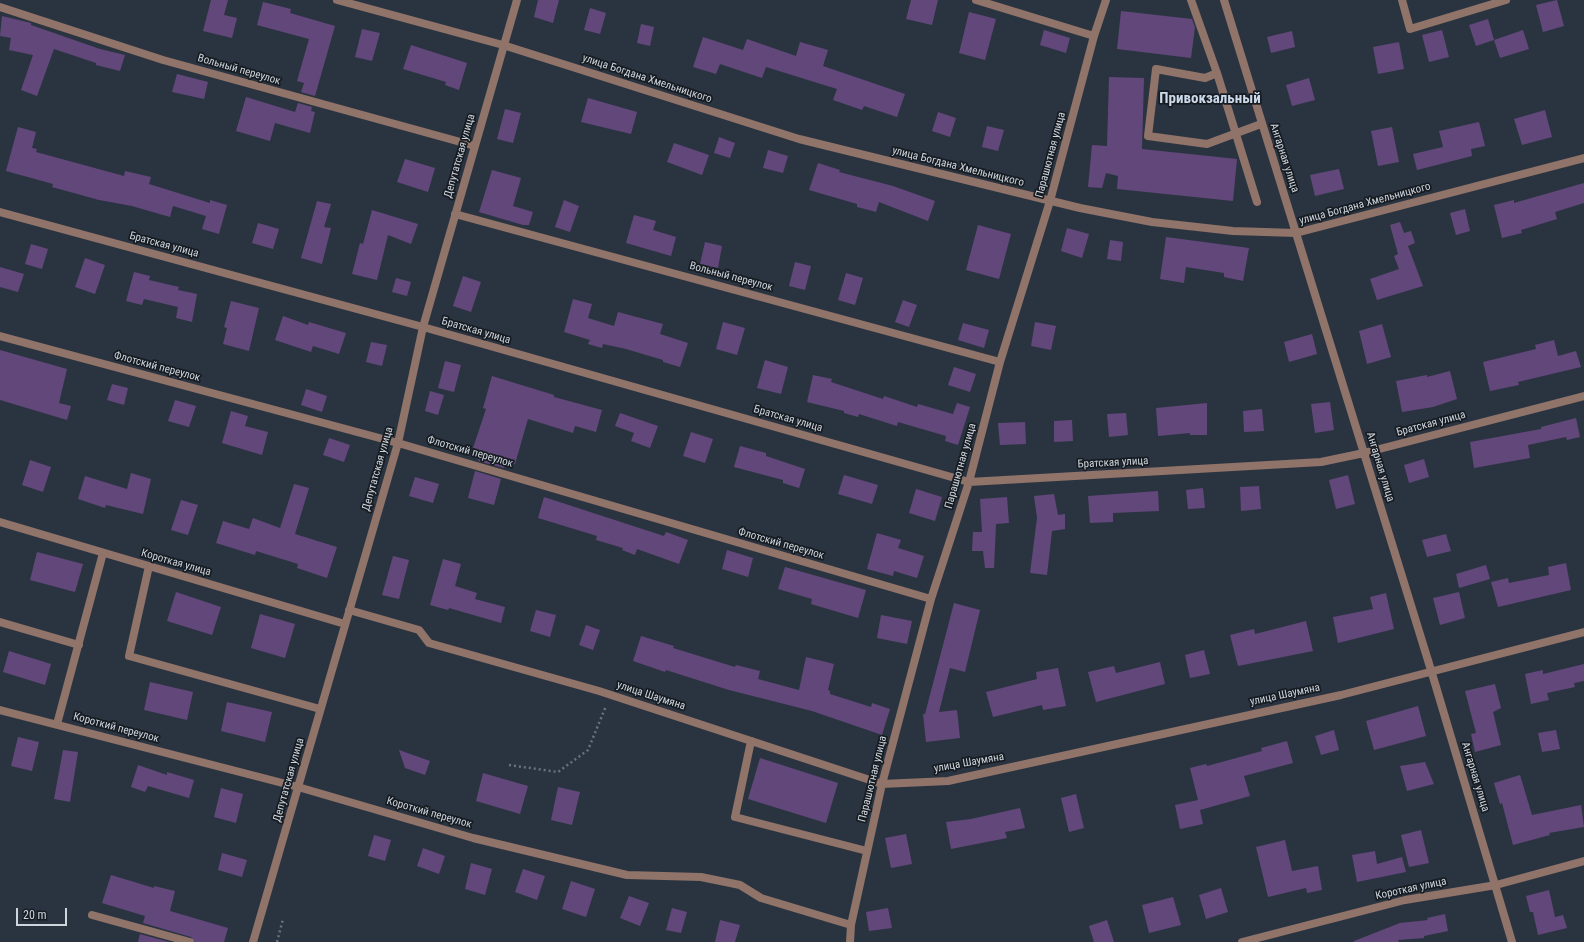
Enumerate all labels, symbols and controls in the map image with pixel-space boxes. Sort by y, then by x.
street label: Вольный переулок [196,52,282,88]
street label: улица Богдана Хмельницкого [581,52,713,106]
district label: Привокзальный [1159,90,1261,108]
street label: Парашютная улица [1033,111,1069,199]
street label: Депутатская улица [442,113,478,199]
street label: Ангарная улица [1267,122,1301,194]
street label: улица Богдана Хмельницкого [891,144,1025,190]
street label: улица Богдана Хмельницкого [1298,180,1432,228]
street label: Братская улица [128,229,200,261]
street label: Вольный переулок [688,260,774,294]
street label: Братская улица [440,315,512,347]
street label: Флотский переулок [112,349,202,385]
street label: Братская улица [752,403,824,435]
street label: Братская улица [1395,408,1467,440]
street label: Парашютная улица [942,422,980,510]
street label: Депутатская улица [360,426,396,512]
street label: Ангарная улица [1363,431,1397,503]
street label: Флотский переулок [425,433,515,471]
street label: Братская улица [1077,455,1149,471]
street label: Флотский переулок [736,525,826,563]
street label: Короткая улица [140,547,212,579]
street label: улица Шаумяна [615,679,687,713]
street label: улица Шаумяна [1249,681,1321,709]
street label: Короткий переулок [72,710,160,746]
street label: Парашютная улица [856,735,890,823]
street label: Депутатская улица [271,737,307,823]
street label: Ангарная улица [1458,741,1492,813]
street label: улица Шаумяна [933,750,1005,776]
street label: Короткий переулок [385,795,473,831]
street label: Короткая улица [1374,875,1448,903]
scale bar [18,900,69,926]
text: 20 m [23,908,47,922]

